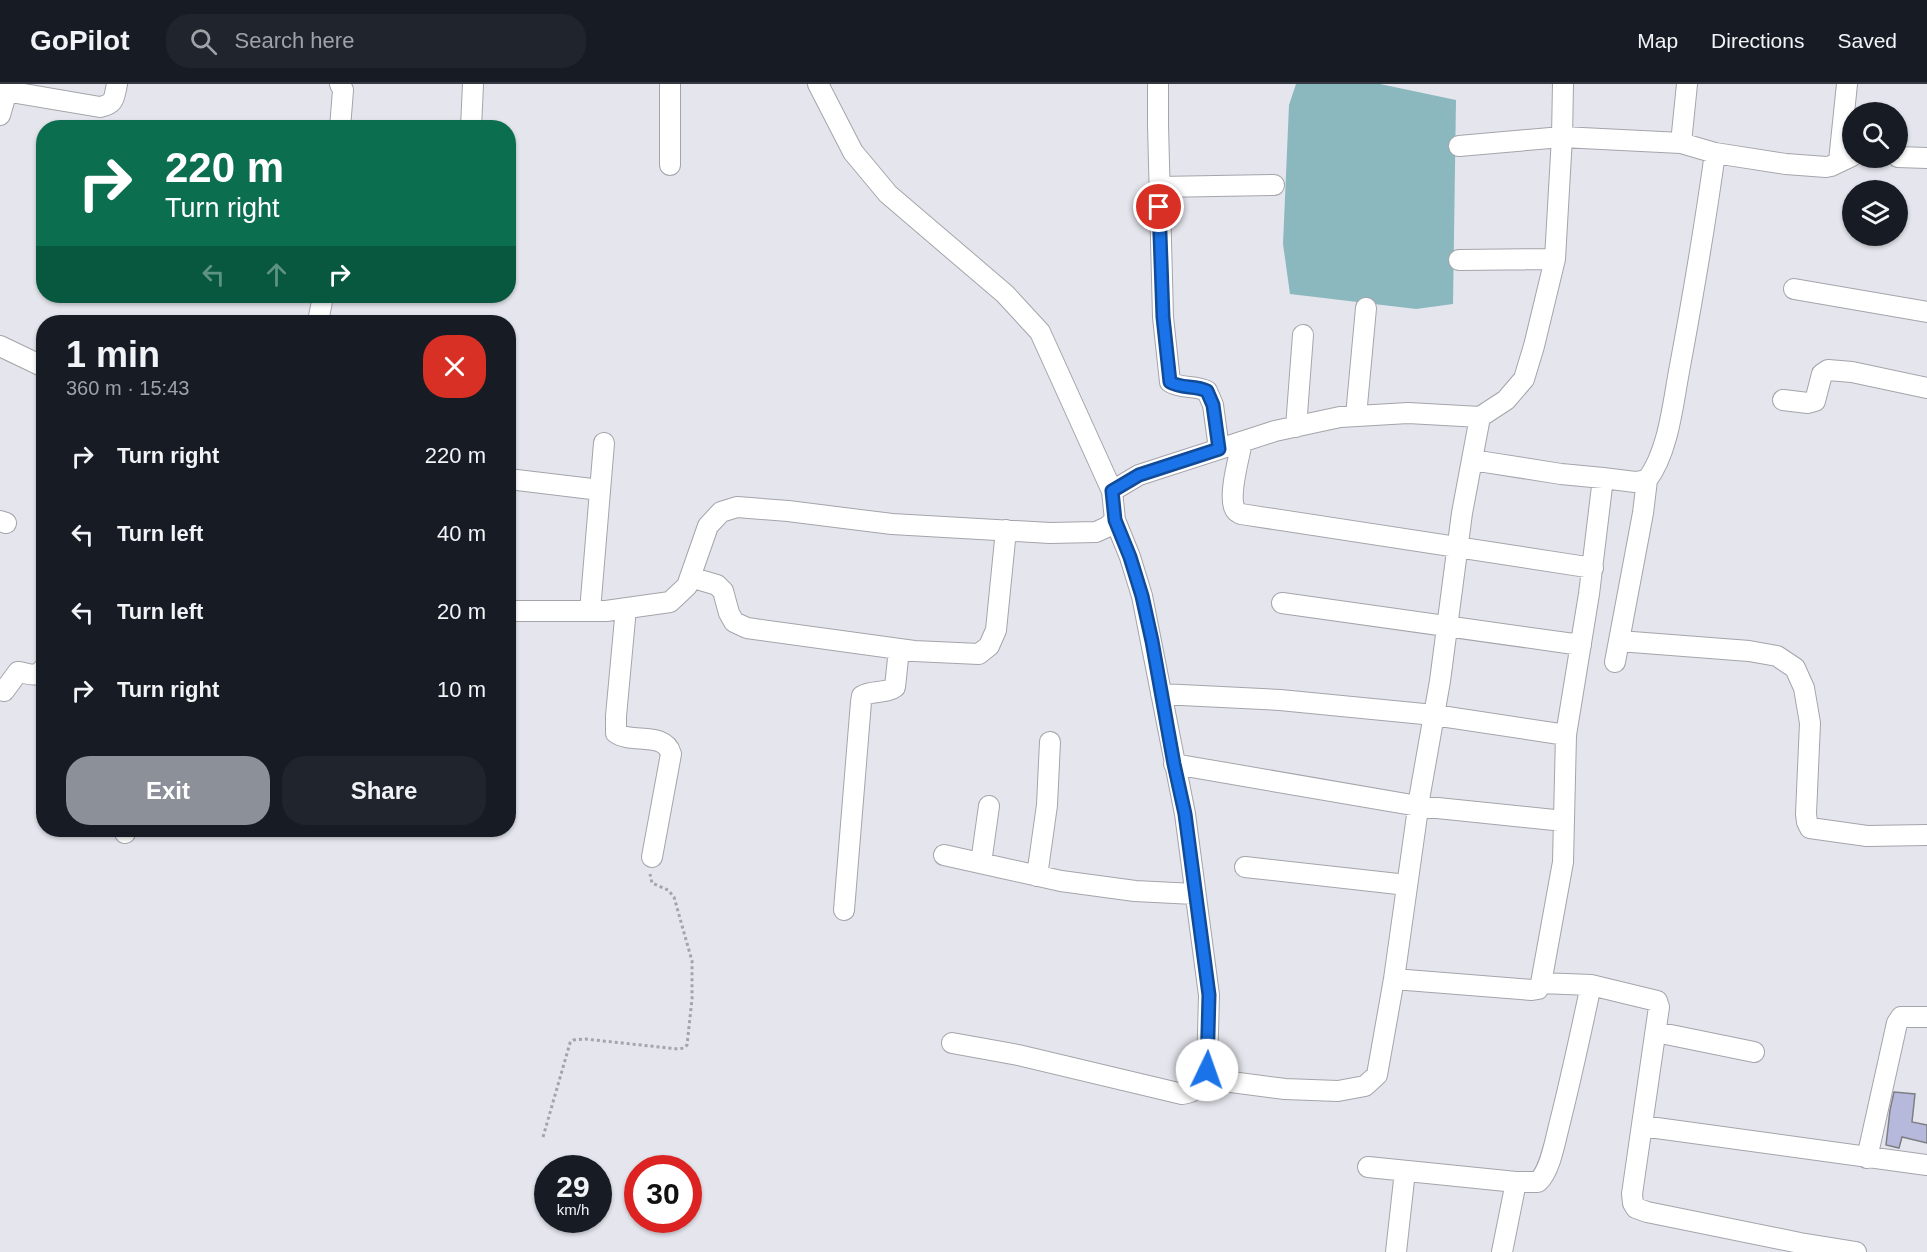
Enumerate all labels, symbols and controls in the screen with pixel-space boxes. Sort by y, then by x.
search box [166,14,586,68]
text: GoPilot [30,25,130,56]
icon: search [187,25,220,58]
text: Search here [235,28,354,53]
text: Map [1637,29,1678,52]
text: Directions [1711,29,1804,52]
text: Saved [1837,29,1897,52]
map controls [1842,102,1908,246]
button: search [1842,102,1908,168]
icon: right [66,144,144,222]
text: 220 m [165,144,284,191]
button: layers [1842,180,1908,246]
pin [1133,181,1184,232]
icon: arrive [1142,190,1175,223]
text: Turn right [165,193,280,223]
icon: left [197,258,230,291]
icon: ahead [260,258,293,291]
icon: right [323,258,356,291]
text: 1 min [66,334,160,375]
button: close [423,335,486,398]
text: 360 m · 15:43 [66,377,189,399]
icon: right [66,440,99,473]
text: Turn right [117,443,219,468]
text: 220 m [425,443,486,468]
icon: left [66,518,99,551]
text: Turn left [117,521,203,546]
text: 40 m [437,521,486,546]
icon: left [66,596,99,629]
text: Turn left [117,599,203,624]
text: 20 m [437,599,486,624]
icon: right [66,674,99,707]
text: Turn right [117,677,219,702]
text: 10 m [437,677,486,702]
button: Exit [66,756,270,825]
button: Share [282,756,486,825]
position arrow [1175,1038,1239,1102]
speed limit sign: 30 [624,1155,702,1233]
text: 29 [556,1170,590,1203]
text: km/h [557,1201,589,1218]

